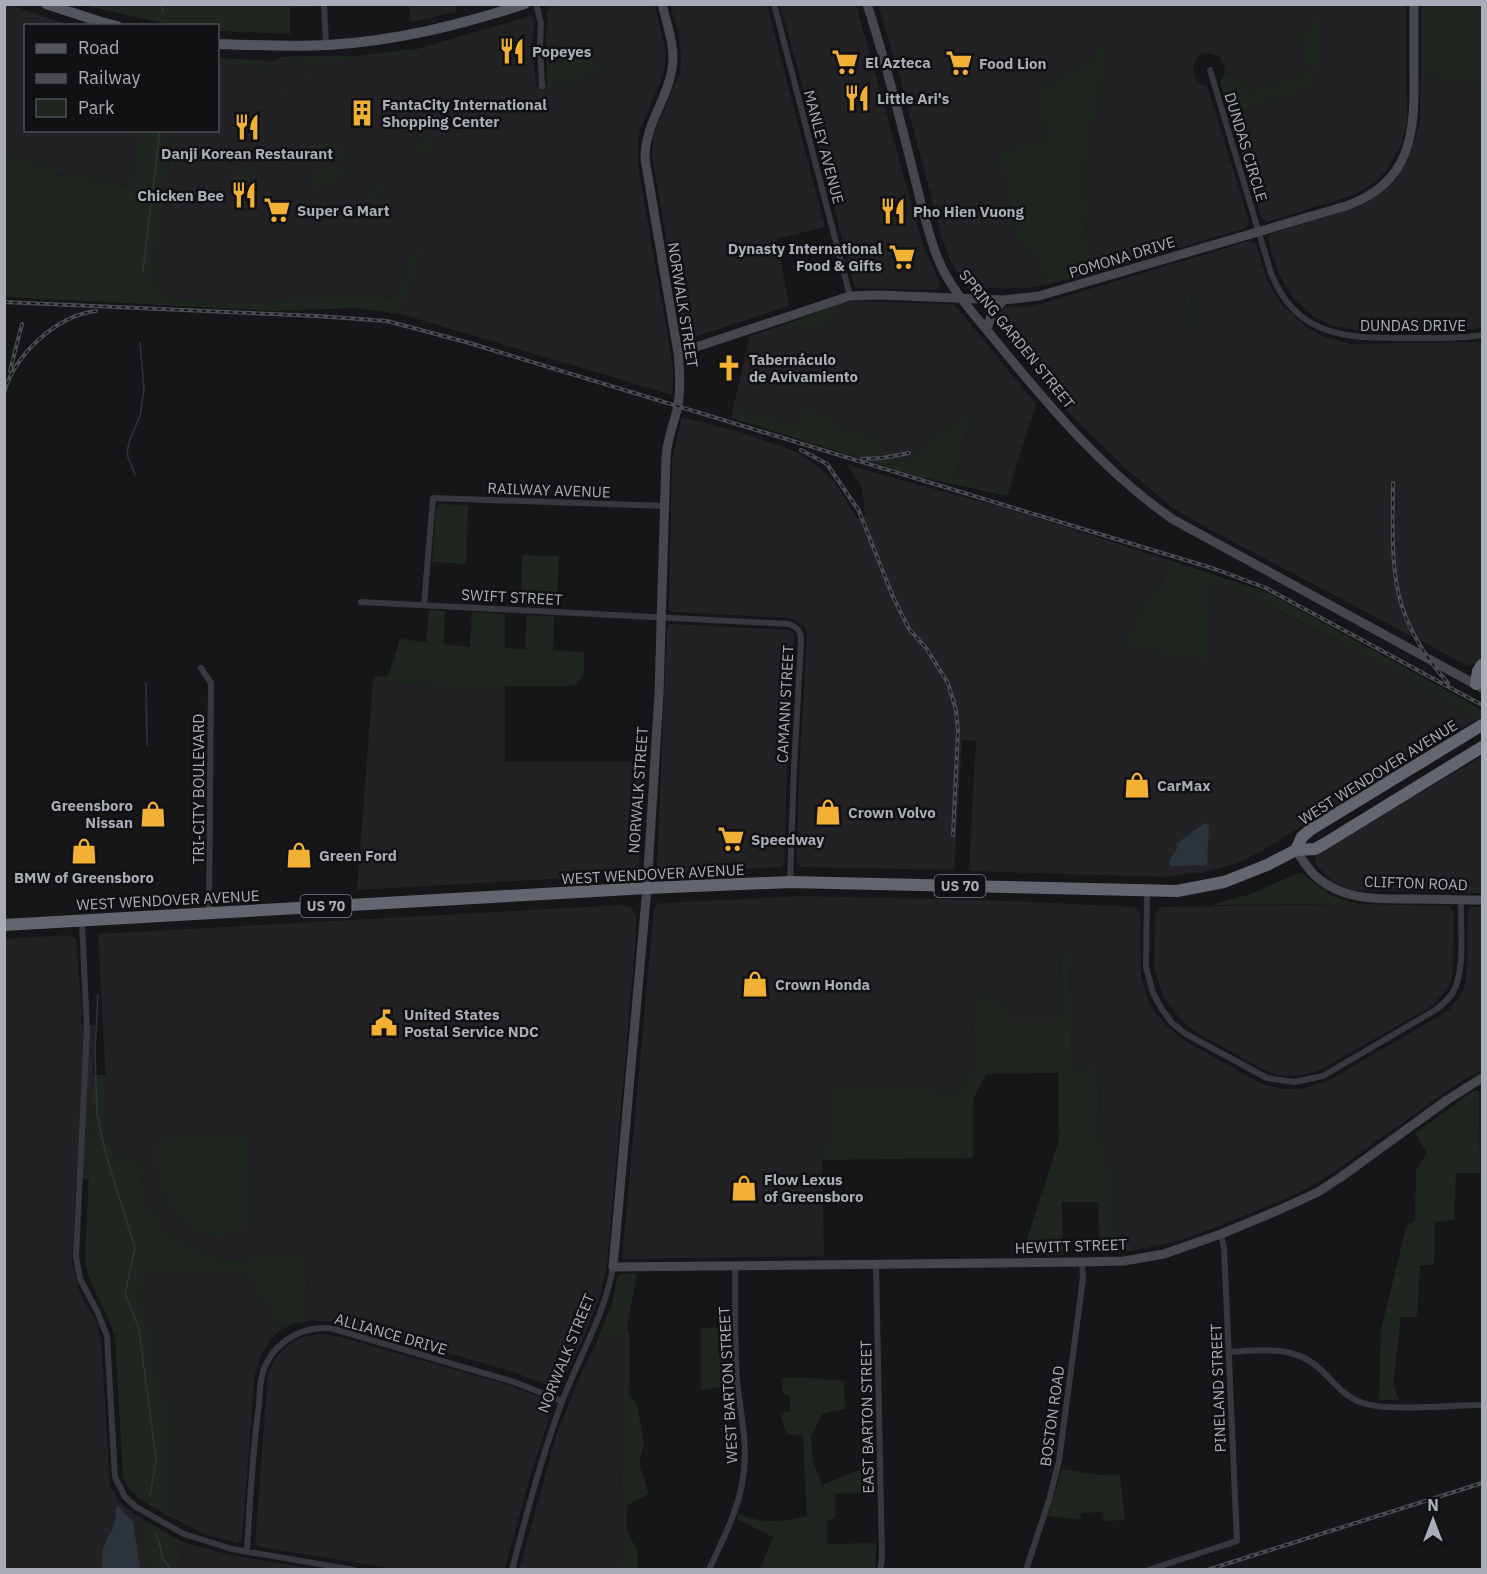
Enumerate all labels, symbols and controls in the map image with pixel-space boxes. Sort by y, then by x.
legend [24,24,219,132]
text: Road [78,36,119,59]
restaurant icon: Popeyes [497,36,527,66]
place label: Popeyes [532,42,592,61]
supermarket icon: El Azteca [830,47,860,77]
supermarket icon: Food Lion [944,48,974,78]
place label: El Azteca [865,53,931,72]
place label: Food Lion [979,54,1047,73]
text: Railway [78,66,140,89]
restaurant icon: Little Ari's [842,83,872,113]
street label: MANLEY AVENUE [800,88,848,206]
place label: Little Ari's [877,89,950,108]
street label: DUNDAS CIRCLE [1220,90,1272,204]
place label: FantaCity International Shopping Center [382,95,547,131]
text: Park [78,96,115,119]
building icon: FantaCity International Shopping Center [347,98,377,128]
restaurant icon: Danji Korean Restaurant [232,112,262,142]
place label: Danji Korean Restaurant [161,144,333,163]
restaurant icon: Chicken Bee [229,180,259,210]
place label: Chicken Bee [137,186,224,205]
supermarket icon: Super G Mart [262,195,292,225]
restaurant icon: Pho Hien Vuong [878,196,908,226]
place label: Super G Mart [297,201,390,220]
place label: Pho Hien Vuong [913,202,1025,221]
street label: POMONA DRIVE [1067,232,1177,282]
place label: Dynasty International Food & Gifts [728,239,882,275]
street label: NORWALK STREET [664,241,702,370]
supermarket icon: Dynasty International Food & Gifts [887,242,917,272]
street label: SPRING GARDEN STREET [955,266,1079,413]
street label: DUNDAS DRIVE [1360,316,1466,335]
place label: Tabernáculo de Avivamiento [749,350,858,386]
church icon: Tabernáculo de Avivamiento [714,353,744,383]
street label: RAILWAY AVENUE [487,478,611,502]
street label: SWIFT STREET [461,585,564,609]
street label: CAMANN STREET [772,644,798,764]
street label: TRI-CITY BOULEVARD [189,714,208,864]
street label: WEST WENDOVER AVENUE [1295,715,1461,829]
street label: NORWALK STREET [624,726,652,854]
shop icon: CarMax [1122,770,1152,800]
place label: CarMax [1157,776,1211,795]
place label: Greensboro Nissan [51,796,133,832]
shop icon: Crown Volvo [813,797,843,827]
shop icon: Greensboro Nissan [138,799,168,829]
place label: Crown Volvo [848,803,936,822]
supermarket icon: Speedway [716,824,746,854]
place label: Speedway [751,830,824,849]
shop icon: BMW of Greensboro [69,836,99,866]
shop icon: Green Ford [284,840,314,870]
place label: Green Ford [319,846,397,865]
street label: WEST WENDOVER AVENUE [561,860,745,888]
place label: BMW of Greensboro [14,868,154,887]
street label: CLIFTON ROAD [1364,872,1468,894]
road number: US 70 [934,875,986,897]
street label: WEST WENDOVER AVENUE [76,886,260,914]
road number: US 70 [300,895,352,917]
shop icon: Crown Honda [740,969,770,999]
place label: Crown Honda [775,975,871,994]
place label: United States Postal Service NDC [404,1005,539,1041]
public building icon: United States Postal Service NDC [369,1008,399,1038]
place label: Flow Lexus of Greensboro [764,1170,863,1206]
shop icon: Flow Lexus of Greensboro [729,1173,759,1203]
street label: HEWITT STREET [1014,1235,1128,1257]
street label: NORWALK STREET [533,1290,599,1415]
street label: WEST BARTON STREET [714,1306,742,1464]
street label: ALLIANCE DRIVE [333,1309,449,1359]
street label: PINELAND STREET [1206,1323,1230,1453]
street label: EAST BARTON STREET [856,1340,878,1494]
street label: BOSTON ROAD [1036,1364,1068,1468]
north arrow [1403,1490,1463,1550]
text: N [1427,1495,1439,1515]

